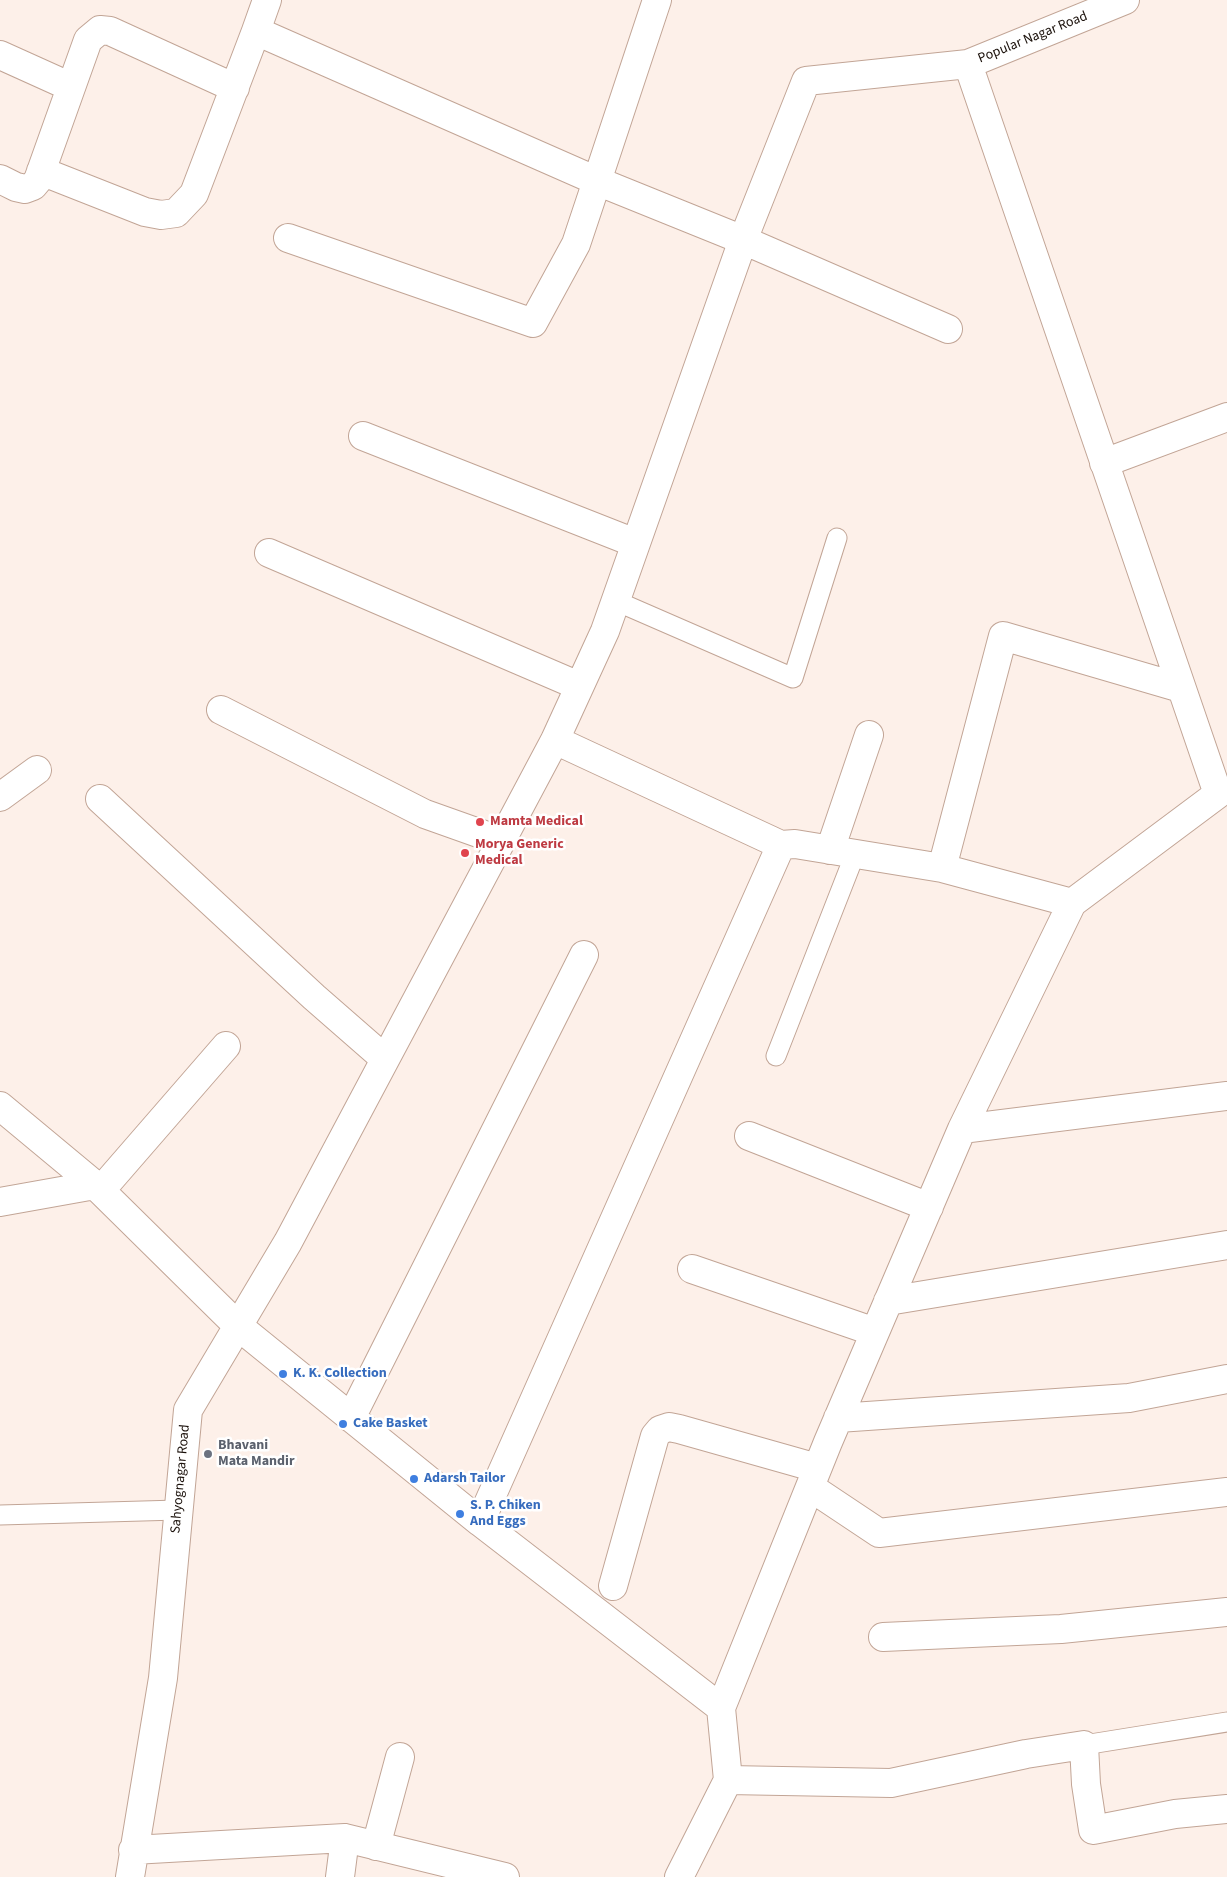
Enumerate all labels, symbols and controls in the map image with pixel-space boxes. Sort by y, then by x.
street label: Popular Nagar Road [976,8,1090,68]
place label: Mamta Medical [490,814,583,830]
marker: Mamta Medical [474,816,486,828]
place label: Morya Generic Medical [475,837,564,870]
marker: Morya Generic Medical [459,847,471,859]
place label: K. K. Collection [293,1366,387,1382]
marker: K. K. Collection [277,1368,289,1380]
place label: Cake Basket [353,1416,428,1432]
marker: Cake Basket [337,1418,349,1430]
street label: Sahyognagar Road [168,1424,194,1534]
place label: Bhavani Mata Mandir [218,1438,295,1470]
marker: Bhavani Mata Mandir [202,1448,214,1460]
place label: Adarsh Tailor [424,1471,505,1487]
marker: Adarsh Tailor [408,1473,420,1485]
place label: S. P. Chiken And Eggs [470,1498,541,1530]
marker: S. P. Chiken And Eggs [454,1508,466,1520]

